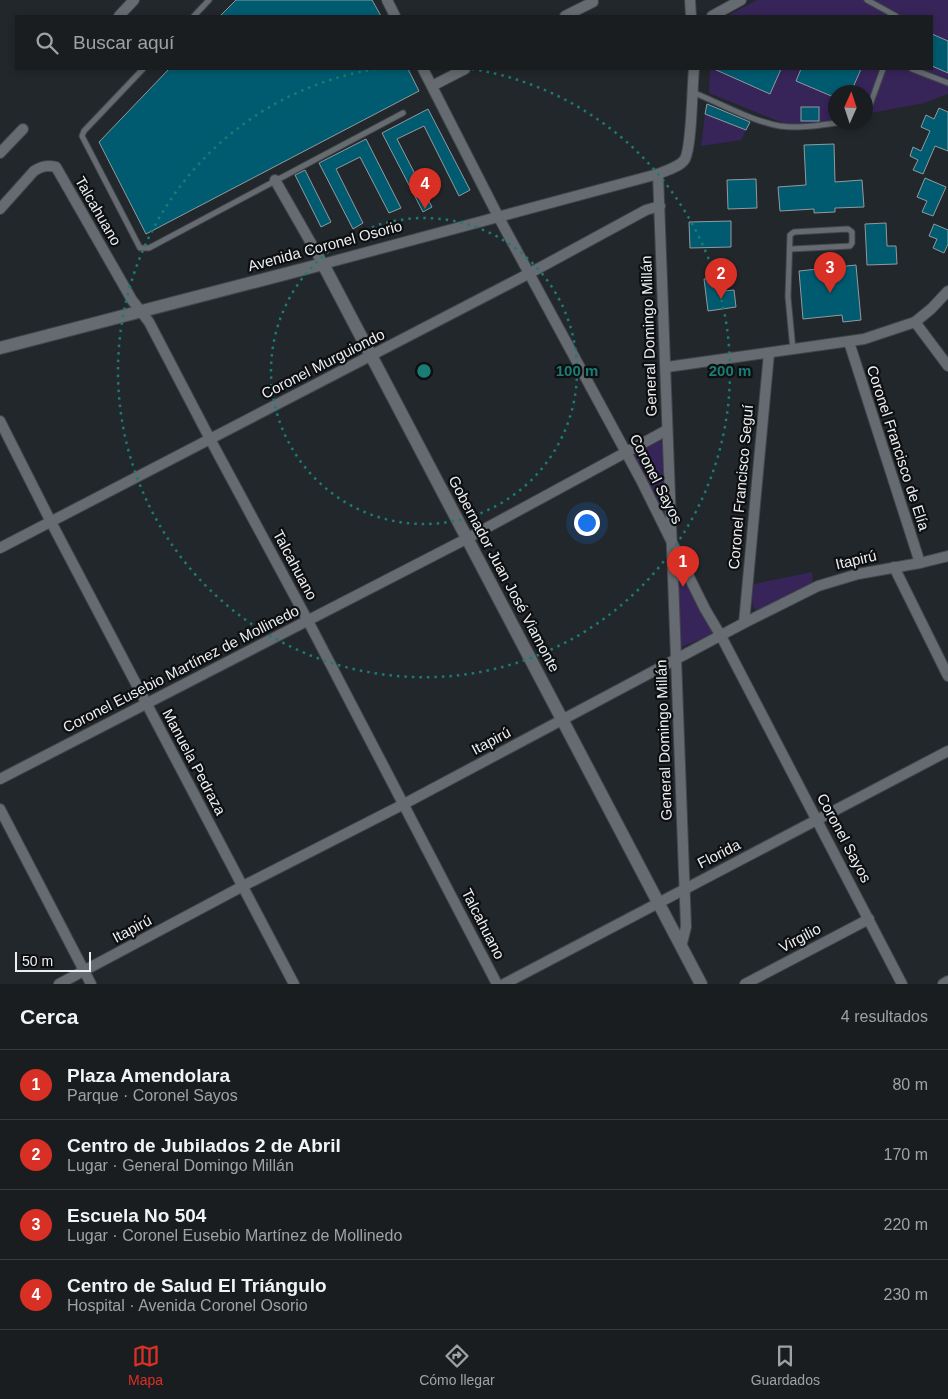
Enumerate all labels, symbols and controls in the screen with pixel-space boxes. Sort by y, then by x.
search box [15,15,933,70]
icon: search [33,29,61,57]
text: Buscar aquí [73,32,174,53]
north arrow [828,85,873,130]
pin: 4 [409,168,441,209]
street label: Talcahuano [72,173,125,248]
street label: Avenida Coronel Osorio [246,217,404,274]
pin: 3 [814,252,846,293]
street label: General Domingo Millán [637,255,660,417]
pin: 2 [705,258,737,299]
street label: Coronel Murguiondo [258,325,387,402]
centre of rings [415,362,433,380]
text: 100 m [556,362,598,379]
text: 200 m [709,362,751,379]
street label: Coronel Francisco de Elía [864,363,933,533]
street label: Coronel Francisco Seguí [725,403,756,570]
street label: Coronel Sayos [627,431,686,526]
street label: Gobernador Juan José Viamonte [445,473,564,675]
your location [574,510,600,536]
street label: Talcahuano [270,527,321,603]
pin: 1 [667,546,699,587]
street label: Itapirú [834,547,878,572]
street label: Coronel Eusebio Martínez de Mollinedo [60,601,302,736]
street label: General Domingo Millán [652,659,675,821]
street label: Manuela Pedraza [159,706,230,818]
street label: Itapirú [468,723,513,758]
street label: Coronel Sayos [814,790,875,885]
street label: Florida [694,835,744,872]
street label: Talcahuano [458,886,508,962]
street label: Itapirú [109,911,154,946]
street label: Virgilio [776,920,824,956]
scale bar [15,949,91,972]
text: 50 m [22,953,53,969]
text: Cerca [20,1005,78,1028]
text: 4 resultados [841,1008,928,1025]
text: Plaza Amendolara [67,1065,230,1086]
text: 1 [32,1076,40,1093]
text: 80 m [892,1076,928,1093]
text: Parque · Coronel Sayos [67,1087,238,1104]
text: Centro de Jubilados 2 de Abril [67,1135,341,1156]
text: 2 [32,1146,40,1163]
text: 170 m [884,1146,928,1163]
text: Lugar · General Domingo Millán [67,1157,294,1174]
text: Escuela No 504 [67,1205,206,1226]
text: 3 [32,1216,40,1233]
text: 220 m [884,1216,928,1233]
text: Lugar · Coronel Eusebio Martínez de Mollinedo [67,1227,402,1244]
text: Centro de Salud El Triángulo [67,1275,327,1296]
text: 4 [32,1286,40,1303]
text: 230 m [884,1286,928,1303]
text: Hospital · Avenida Coronel Osorio [67,1297,308,1314]
tab: Mapa [128,1342,163,1388]
tab: Cómo llegar [419,1342,495,1388]
tab: Guardados [751,1342,820,1388]

